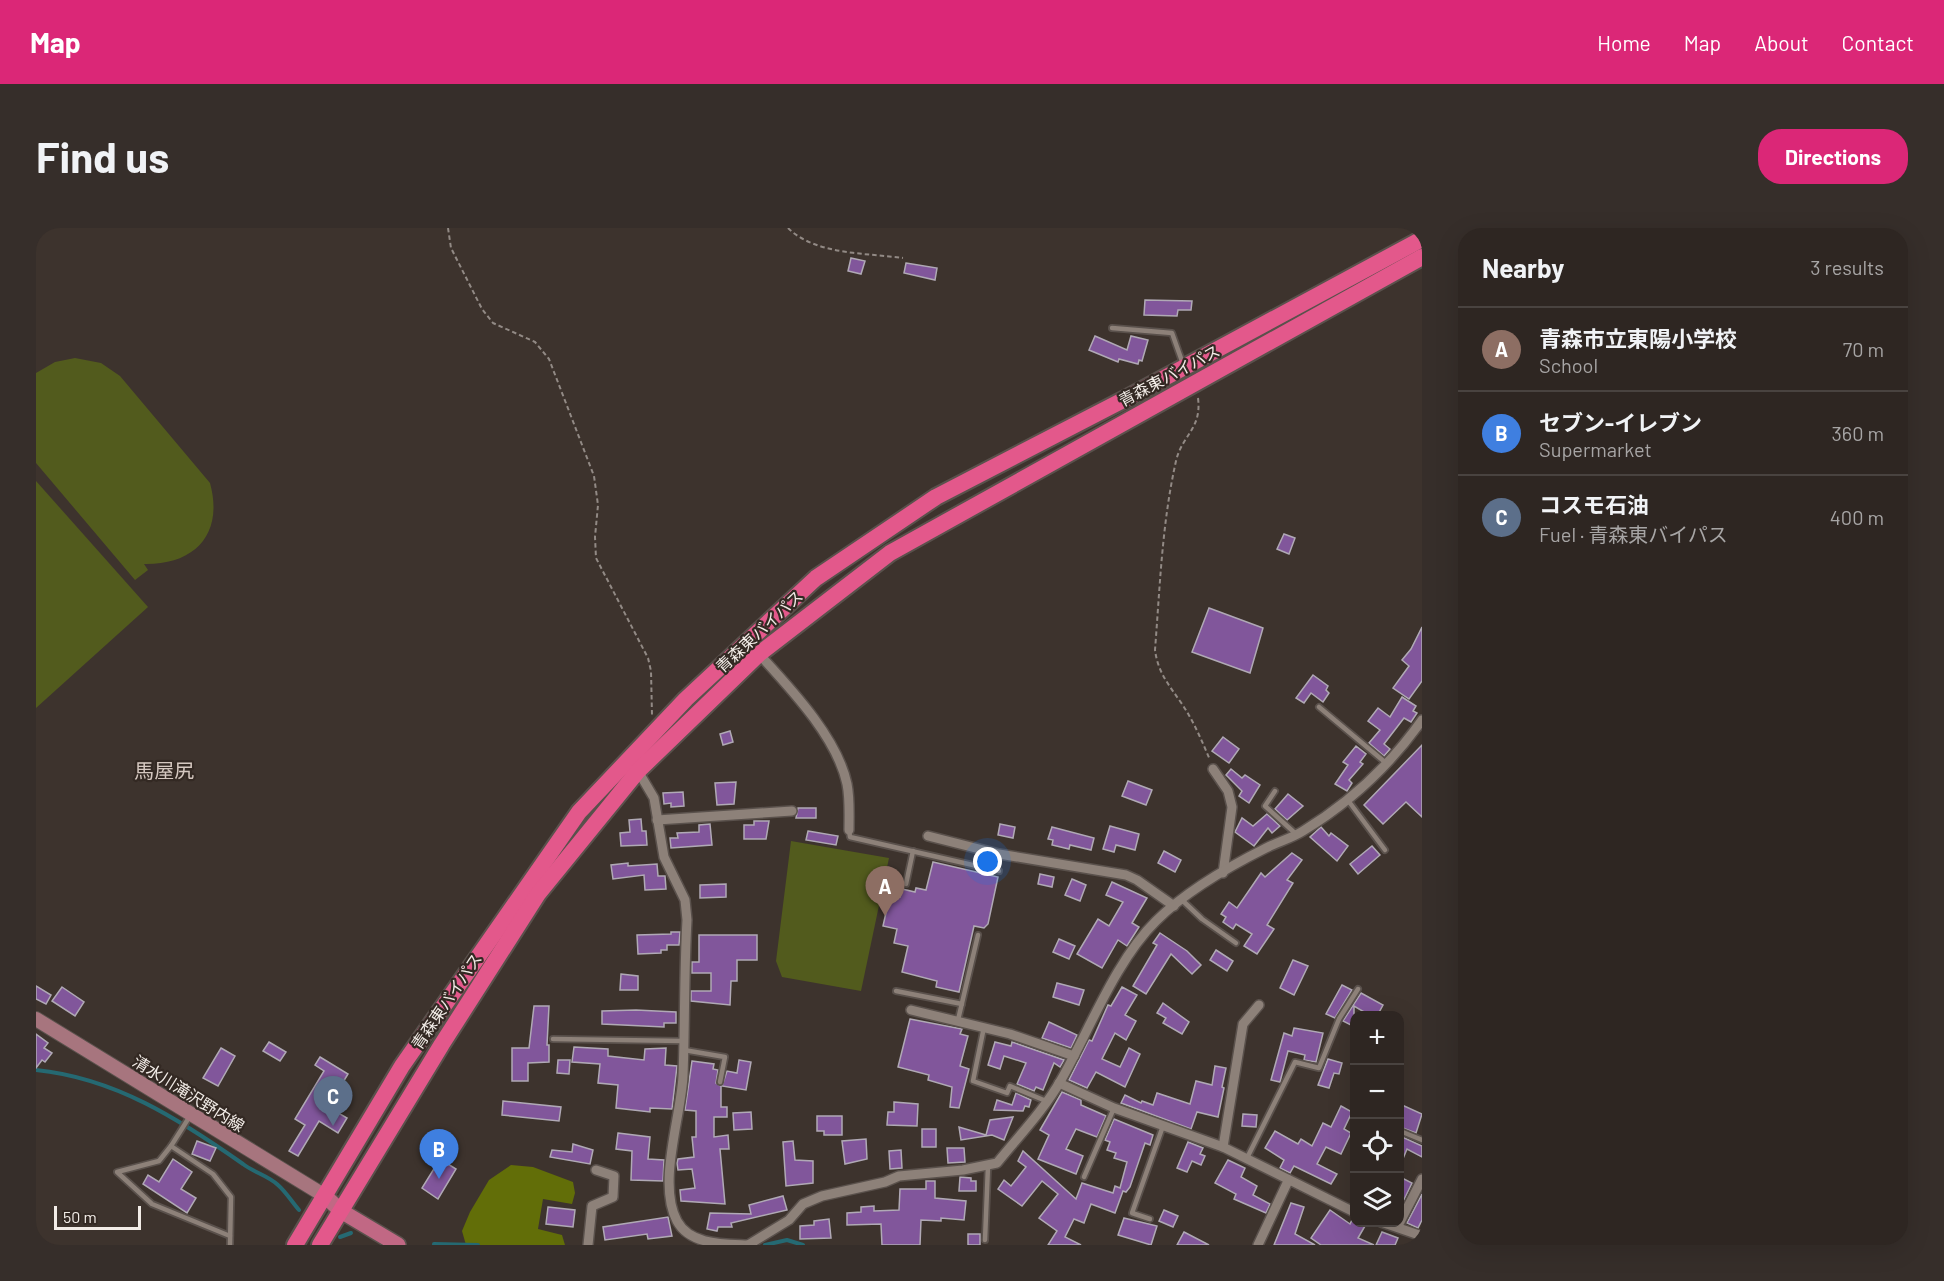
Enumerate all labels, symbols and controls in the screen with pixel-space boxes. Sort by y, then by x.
text: Map [30,25,81,59]
text: Home [1597,30,1651,55]
text: Map [1684,30,1721,55]
text: About [1754,30,1809,55]
text: Contact [1842,30,1914,55]
button: Directions [1758,129,1908,184]
text: Find us [36,131,169,181]
text: Nearby [1482,252,1564,283]
text: 3 results [1810,255,1884,279]
text: 青森市立東陽小学校 [1539,325,1737,351]
text: A [1495,337,1508,361]
text: 70 m [1843,337,1884,361]
street label: 青森東バイパス [1115,340,1223,410]
text: School [1539,353,1598,377]
text: セブン-イレブン [1539,409,1702,435]
text: B [1495,421,1508,445]
text: 360 m [1832,421,1884,445]
text: Supermarket [1539,437,1652,461]
text: コスモ石油 [1539,491,1649,517]
text: C [1495,505,1508,529]
text: 400 m [1830,505,1884,529]
text: Fuel · 青森東バイパス [1539,522,1728,546]
street label: 青森東バイパス [712,586,806,676]
district label: 馬屋尻 [134,758,194,782]
your location [973,847,1002,876]
pin: A [866,866,904,916]
street label: 青森東バイパス [407,949,485,1053]
map controls [1350,1011,1404,1227]
button: + [1350,1011,1404,1065]
street label: 清水川滝沢野内線 [130,1051,248,1135]
button: − [1350,1065,1404,1119]
pin: C [314,1076,352,1126]
button: locate [1350,1119,1404,1173]
pin: B [420,1130,458,1179]
button: layers [1350,1173,1404,1227]
scale bar [54,1203,141,1230]
text: 50 m [63,1207,97,1226]

